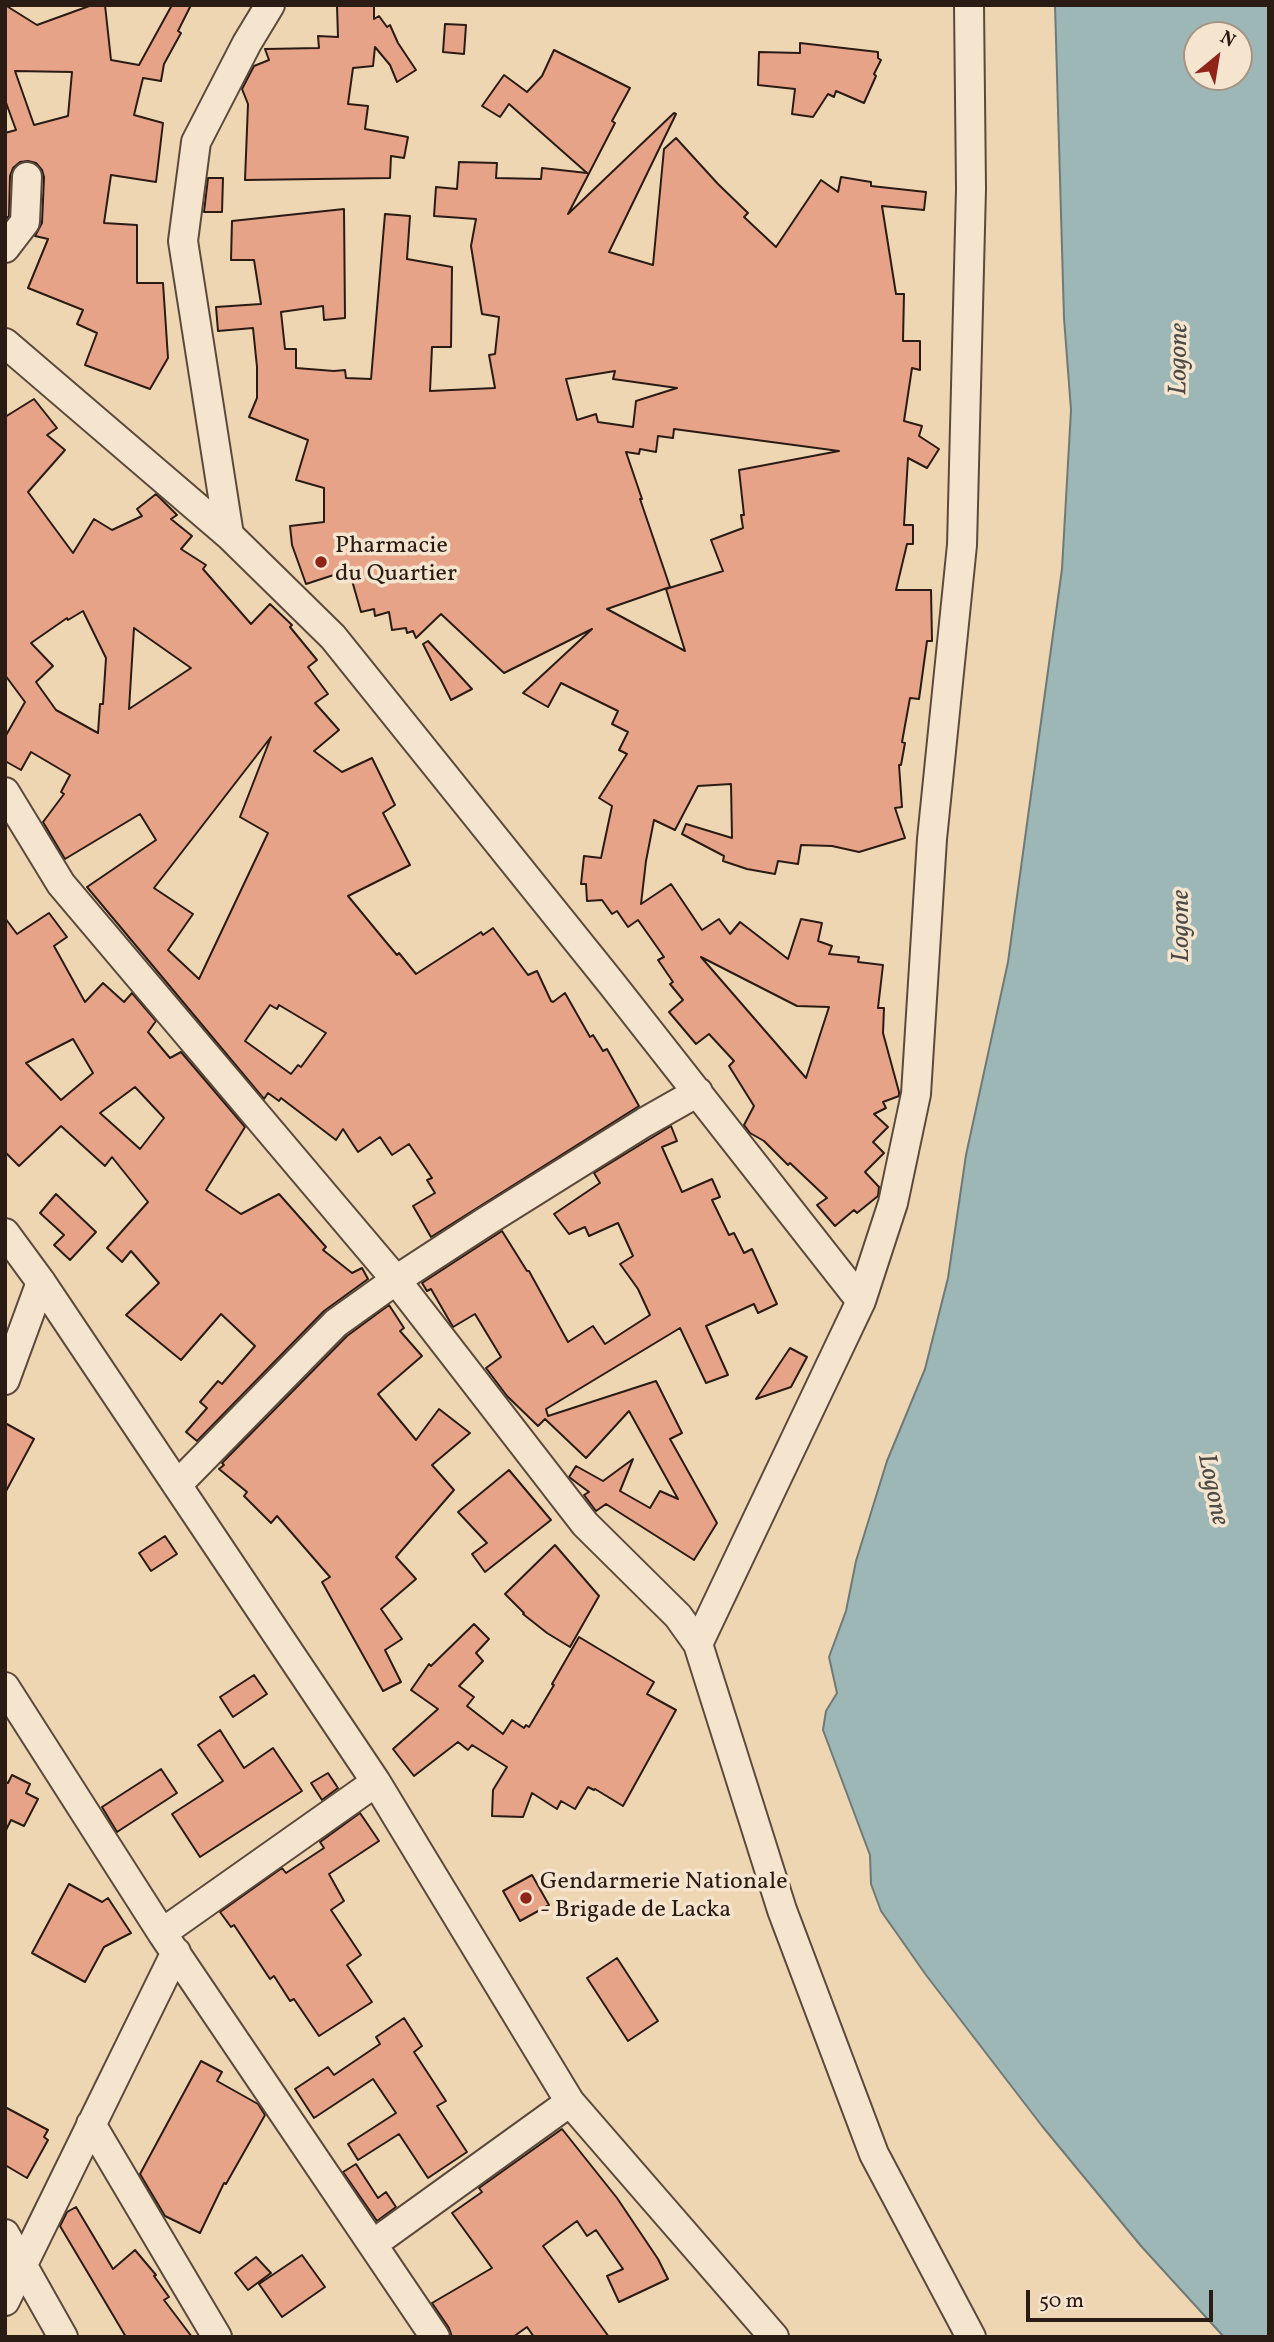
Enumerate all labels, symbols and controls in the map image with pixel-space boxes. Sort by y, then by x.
north arrow [1183,21,1253,91]
text: N [1215,25,1240,54]
water label: Logone [1165,323,1197,395]
place label: Pharmacie du Quartier [335,534,457,590]
marker: Pharmacie du Quartier [313,554,329,570]
water label: Logone [1167,890,1199,962]
water label: Logone [1188,1451,1234,1529]
place label: Gendarmerie Nationale - Brigade de Lacka [540,1870,788,1926]
marker: Gendarmerie Nationale - Brigade de Lacka [518,1890,534,1906]
scale bar [1029,2276,1216,2320]
text: 50 m [1039,2287,1084,2316]

